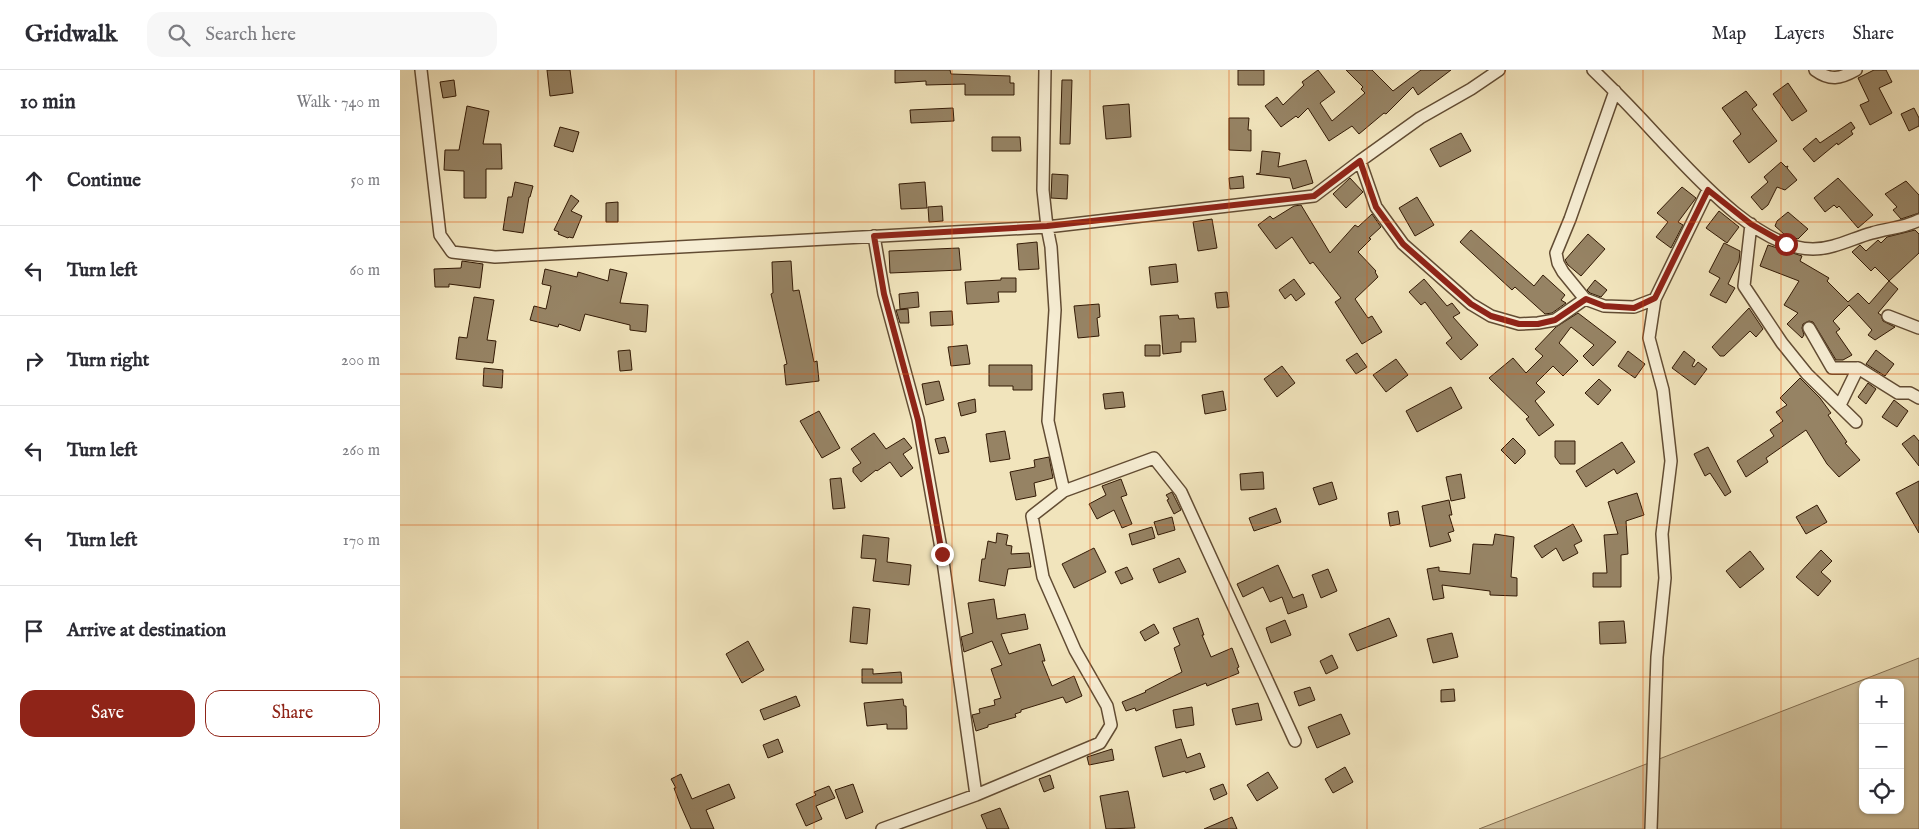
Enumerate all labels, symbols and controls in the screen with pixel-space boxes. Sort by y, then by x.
search box [147,12,497,57]
text: Gridwalk [25,19,117,50]
icon: search [165,21,193,49]
text: Search here [205,23,296,47]
text: Map [1712,23,1746,46]
text: Layers [1774,23,1825,46]
text: Share [1853,23,1894,46]
text: 10 min [20,89,76,116]
text: Walk · 740 m [296,93,380,113]
icon: ahead [20,167,48,195]
text: Continue [67,169,141,193]
text: 50 m [351,171,380,191]
route start [1775,233,1798,256]
icon: left [20,257,48,285]
text: Turn left [67,259,138,283]
text: 60 m [350,261,380,281]
icon: right [20,347,48,375]
text: Turn right [67,349,149,373]
text: 200 m [341,351,380,371]
icon: left [20,437,48,465]
text: Turn left [67,439,138,463]
text: 260 m [342,441,380,461]
icon: left [20,527,48,555]
text: Turn left [67,529,138,553]
text: 170 m [343,531,380,551]
route end [931,543,954,566]
icon: arrive [20,617,48,645]
text: Arrive at destination [67,619,226,643]
map controls [1859,679,1904,814]
button: + [1859,679,1904,724]
button: Save [20,690,195,737]
button: Share [205,690,380,737]
button: − [1859,724,1904,769]
button: locate [1859,769,1904,814]

